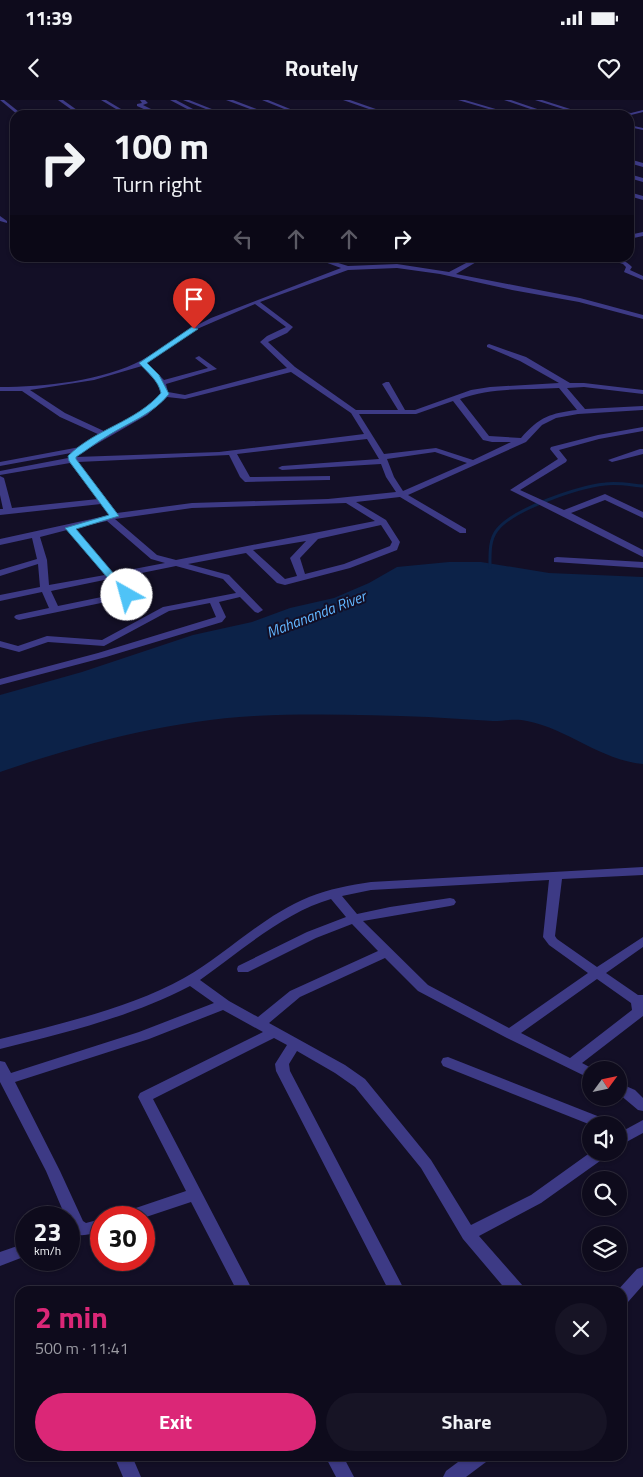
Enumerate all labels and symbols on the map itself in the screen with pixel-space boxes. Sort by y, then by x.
pin [173,278,215,329]
position arrow [100,568,152,620]
water label: Mahananda River [263,584,371,643]
north arrow [582,1061,628,1106]
speed limit sign: 30 [90,1206,155,1271]

